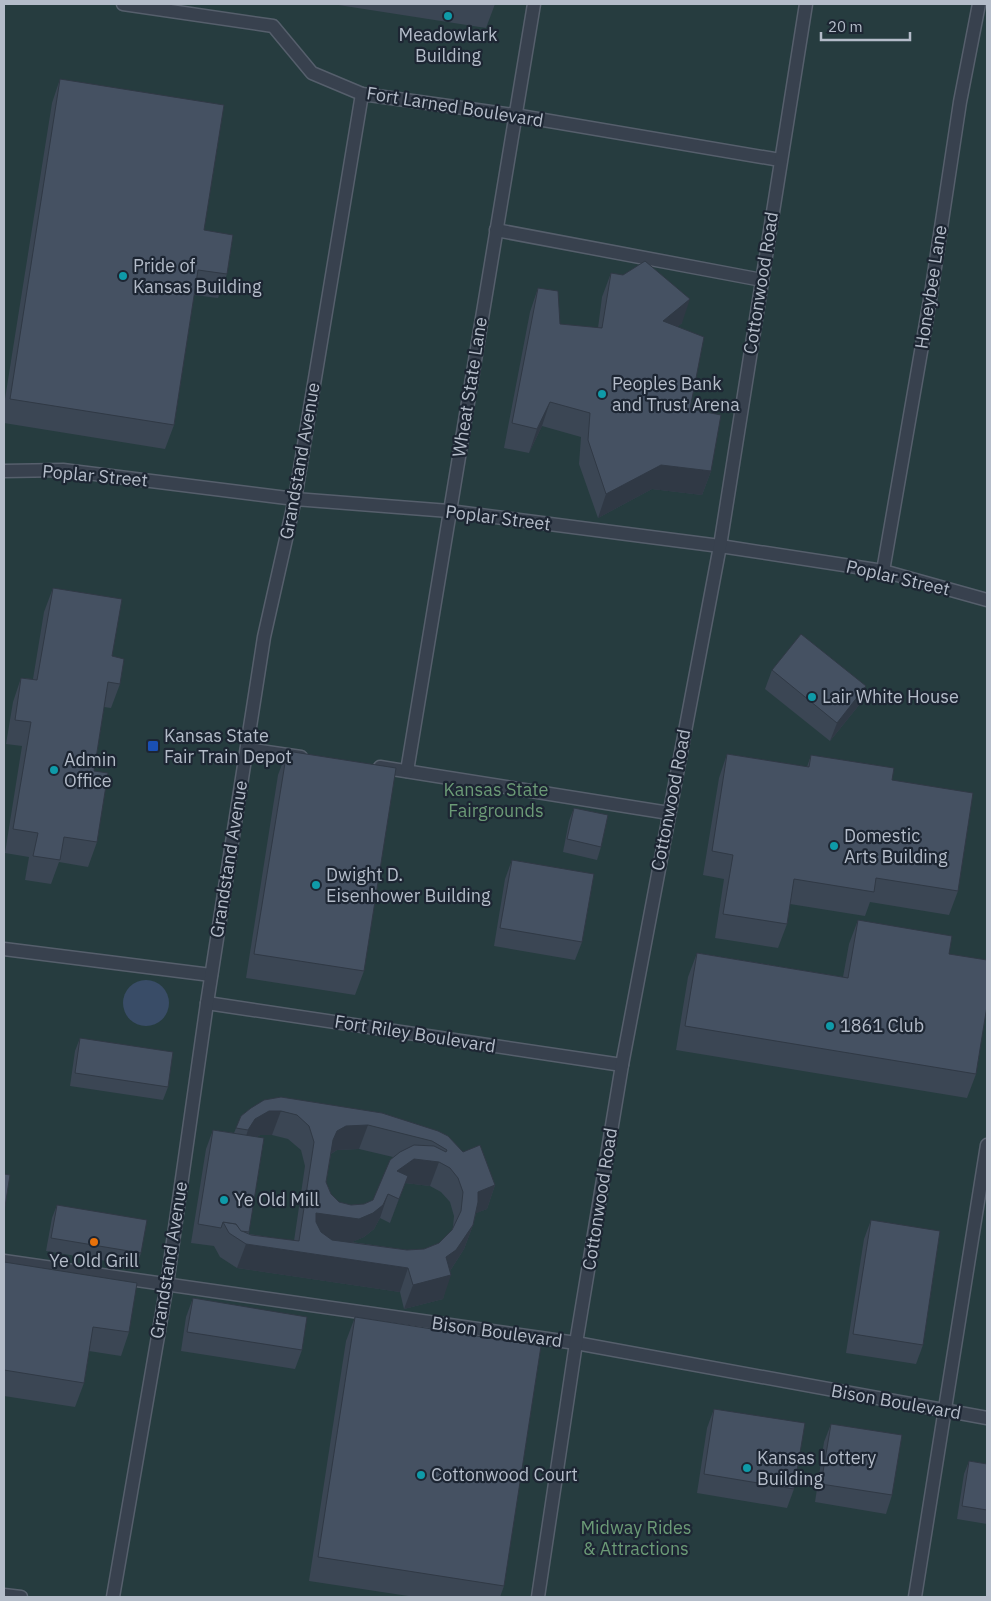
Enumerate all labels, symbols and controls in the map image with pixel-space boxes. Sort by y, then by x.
marker: Meadowlark Building [442,10,454,22]
scale bar [821,10,910,42]
text: 20 m [828,17,863,36]
place label: Meadowlark Building [399,23,498,67]
street label: Fort Larned Boulevard [365,81,545,132]
street label: Cottonwood Road [738,210,783,356]
street label: Honeybee Lane [909,223,952,350]
place label: Pride of Kansas Building [133,254,262,298]
marker: Pride of Kansas Building [117,270,129,282]
street label: Wheat State Lane [447,315,492,459]
place label: Peoples Bank and Trust Arena [612,372,740,416]
street label: Grandstand Avenue [274,381,325,541]
marker: Peoples Bank and Trust Arena [596,388,608,400]
street label: Poplar Street [41,459,149,492]
street label: Poplar Street [444,500,552,535]
street label: Poplar Street [844,554,952,601]
place label: Lair White House [822,685,959,708]
marker: Lair White House [806,691,818,703]
place label: Kansas State Fair Train Depot [164,724,292,768]
street label: Cottonwood Road [645,727,696,873]
marker: Kansas State Fair Train Depot [146,739,160,753]
place label: Admin Office [64,748,116,792]
marker: Admin Office [48,764,60,776]
park label: Kansas State Fairgrounds [444,778,549,822]
street label: Grandstand Avenue [205,779,252,939]
place label: Domestic Arts Building [844,824,948,868]
marker: Domestic Arts Building [828,840,840,852]
place label: Dwight D. Eisenhower Building [326,863,491,907]
marker: Dwight D. Eisenhower Building [310,879,322,891]
street label: Fort Riley Boulevard [333,1009,497,1058]
place label: 1861 Club [840,1014,924,1037]
marker: 1861 Club [824,1020,836,1032]
street label: Cottonwood Road [577,1126,622,1272]
street label: Grandstand Avenue [145,1180,192,1340]
place label: Ye Old Mill [234,1188,319,1211]
marker: Ye Old Mill [218,1194,230,1206]
marker: Ye Old Grill [88,1236,100,1248]
place label: Ye Old Grill [49,1249,139,1272]
street label: Bison Boulevard [430,1311,564,1352]
street label: Bison Boulevard [829,1379,963,1424]
place label: Kansas Lottery Building [757,1446,876,1490]
marker: Kansas Lottery Building [741,1462,753,1474]
place label: Cottonwood Court [431,1463,578,1486]
marker: Cottonwood Court [415,1469,427,1481]
park label: Midway Rides & Attractions [580,1516,692,1560]

